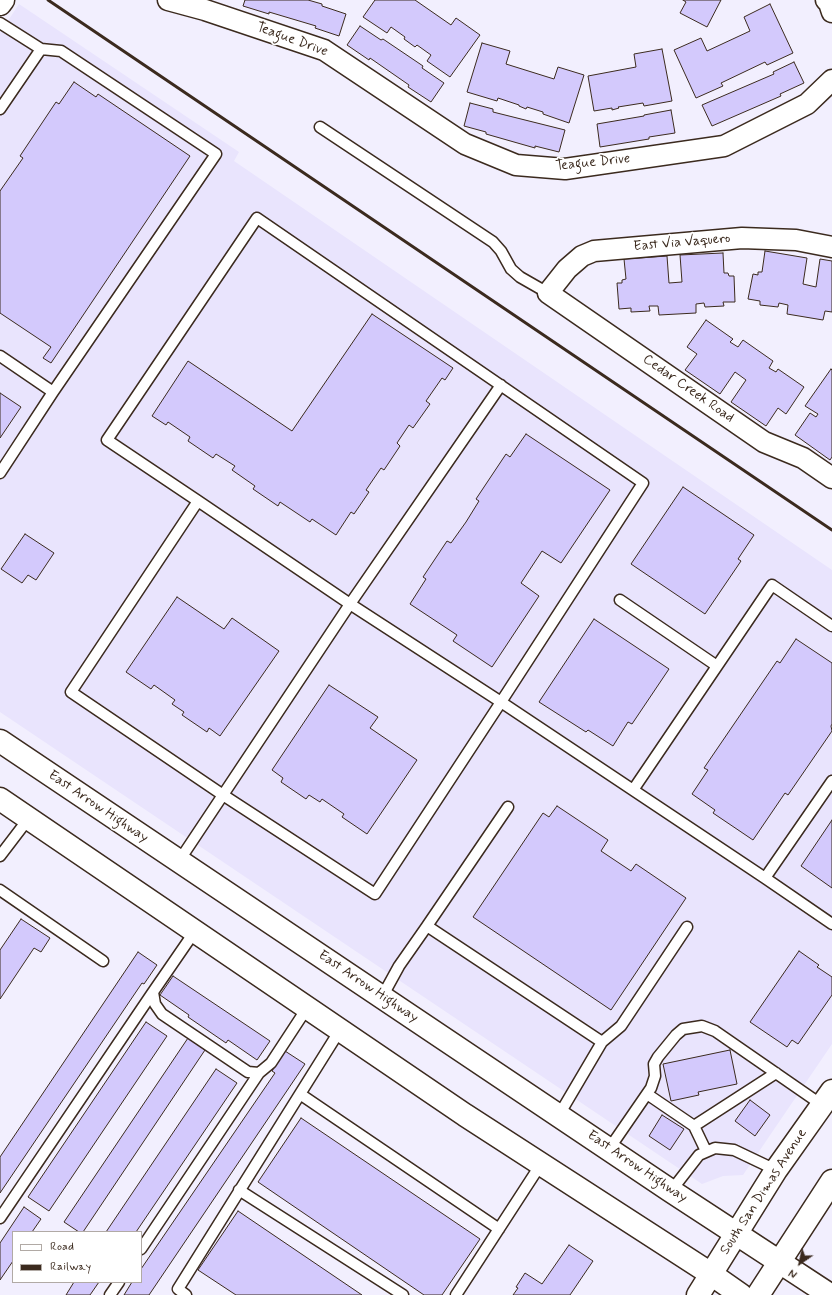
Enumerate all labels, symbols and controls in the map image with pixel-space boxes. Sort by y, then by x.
street label: Teague Drive [254,19,330,61]
street label: Teague Drive [555,151,631,175]
street label: East Via Vaquero [633,230,731,256]
street label: Cedar Creek Road [639,351,737,427]
street label: East Arrow Highway [45,767,151,847]
street label: East Arrow Highway [315,947,421,1027]
street label: South San Dimas Avenue [717,1126,811,1258]
street label: East Arrow Highway [584,1127,690,1207]
legend [12,1231,142,1283]
text: Road [50,1239,74,1255]
north arrow [780,1243,820,1283]
text: Railway [50,1259,91,1275]
text: N [786,1265,800,1281]

